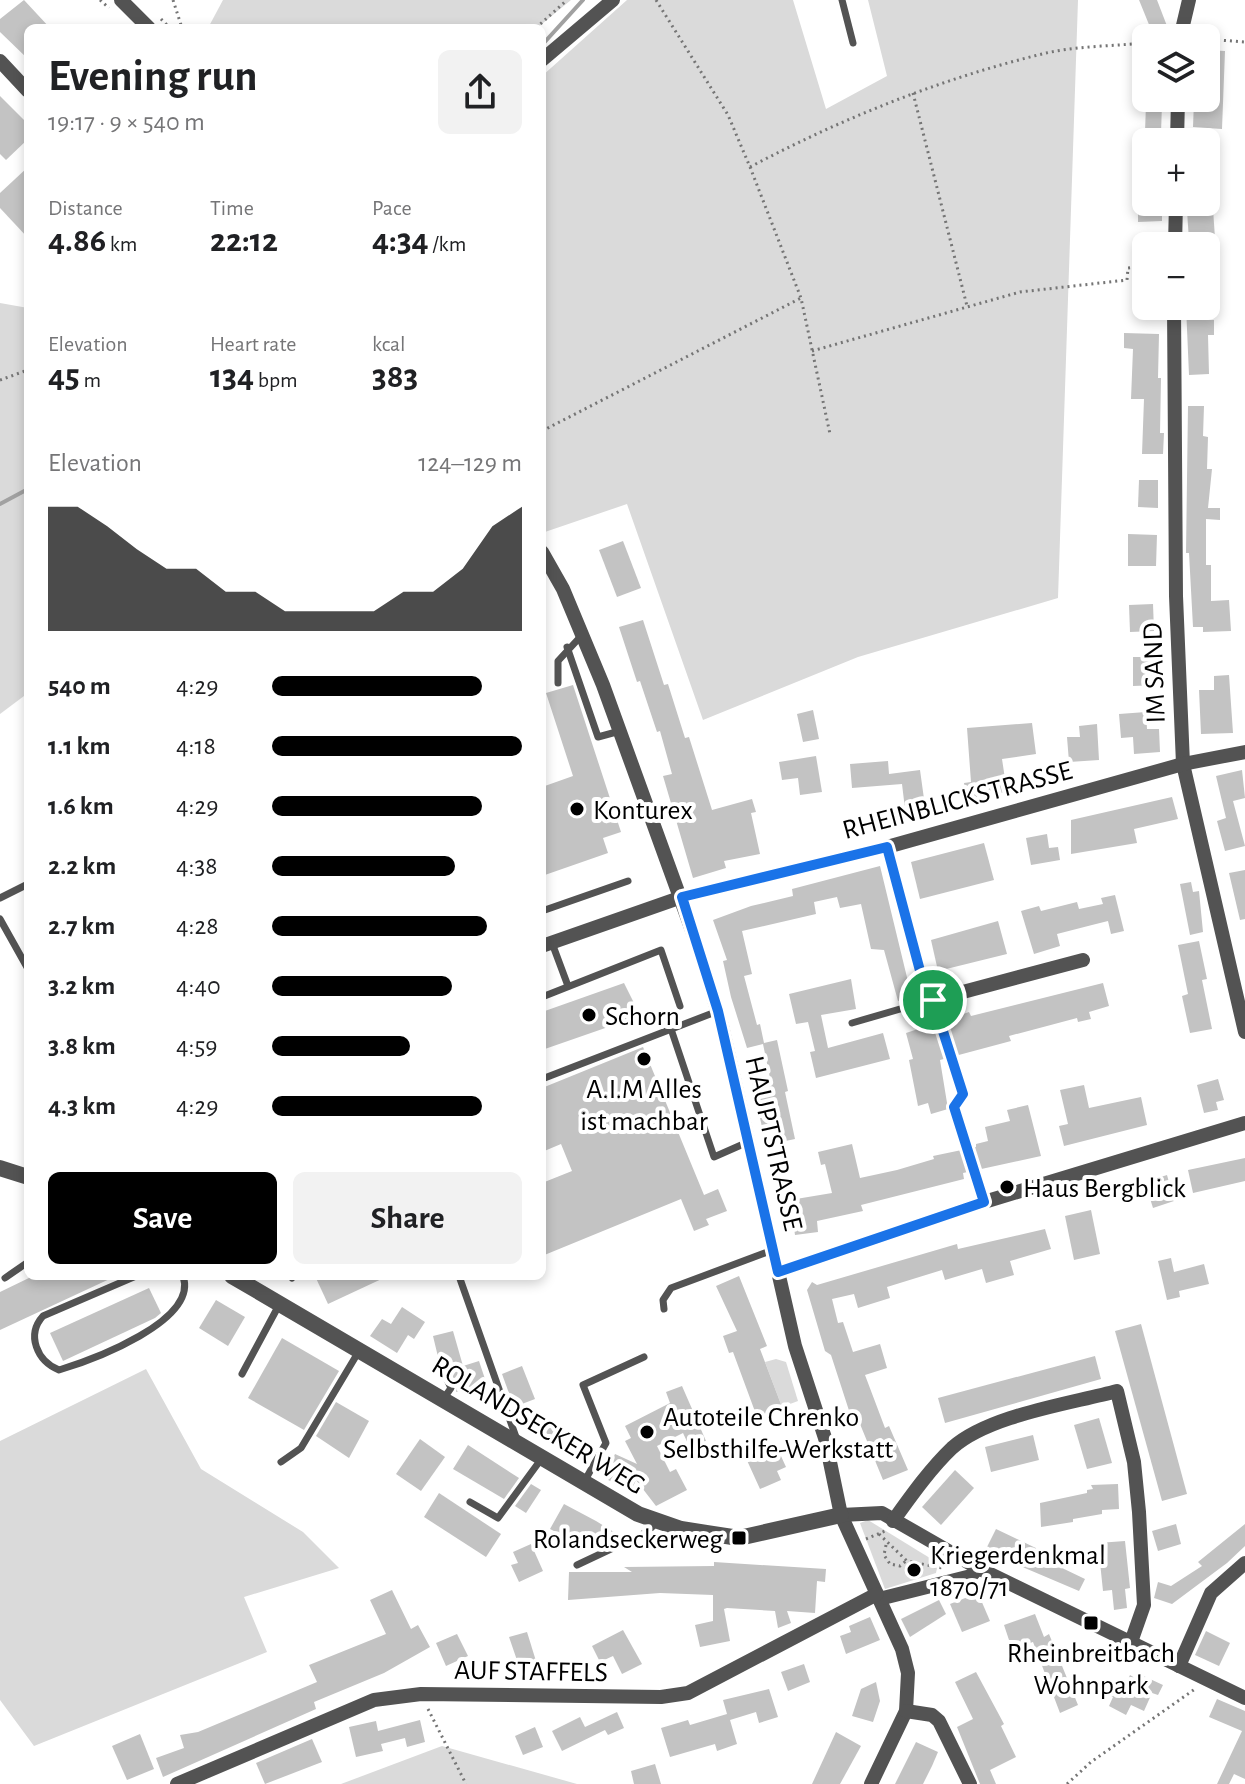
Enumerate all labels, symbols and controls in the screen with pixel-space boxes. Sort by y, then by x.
map controls [1132,24,1220,320]
button: layers [1132,24,1220,112]
button: share [438,50,522,134]
text: Evening run [48,55,257,99]
text: 19:17 · 9 × 540 m [48,109,205,135]
button: + [1132,128,1220,216]
text: Distance [48,197,123,219]
text: Time [210,197,254,219]
text: Pace [372,197,412,219]
text: 4.86 [48,224,106,258]
text: 22:12 [210,224,278,258]
text: 4:34 [372,224,429,258]
button: − [1132,232,1220,320]
text: km [106,233,137,255]
text: /km [429,233,466,255]
text: Elevation [48,333,128,355]
text: Heart rate [210,333,296,355]
text: kcal [372,333,406,355]
text: 45 [48,360,80,394]
text: 134 [210,360,254,394]
text: 383 [372,360,418,394]
text: m [80,369,101,391]
text: bpm [254,369,298,391]
text: Elevation [48,450,142,476]
text: 124–129 m [418,450,522,476]
street label: IM SAND [1139,622,1171,724]
text: 540 m [48,673,111,699]
text: 4:29 [176,673,219,699]
text: 1.1 km [48,733,110,759]
text: 4:18 [176,733,216,759]
street label: RHEINBLICKSTRASSE [840,757,1075,845]
text: 1.6 km [48,793,114,819]
text: 4:29 [176,793,219,819]
place label: Konturex [593,797,693,825]
marker: Konturex [568,800,586,818]
text: 2.2 km [48,853,116,879]
text: 4:38 [176,853,218,879]
text: 2.7 km [48,913,115,939]
text: 4:28 [176,913,219,939]
pin [899,966,967,1034]
text: 3.2 km [48,973,115,999]
text: 4:40 [176,973,221,999]
icon: arrive [911,978,955,1022]
place label: Schorn [605,1003,680,1031]
marker: Schorn [580,1006,598,1024]
text: 3.8 km [48,1033,116,1059]
text: 4:59 [176,1033,218,1059]
marker: A.I.M Alles ist machbar [635,1050,653,1068]
street label: HAUPTSTRASSE [739,1053,807,1233]
place label: A.I.M Alles ist machbar [580,1076,708,1136]
text: 4.3 km [48,1093,116,1119]
text: 4:29 [176,1093,219,1119]
button: Save [48,1172,277,1264]
button: Share [293,1172,522,1264]
place label: Haus Bergblick [1023,1175,1186,1203]
marker: Haus Bergblick [998,1178,1016,1196]
street label: ROLANDSECKER WEG [427,1351,649,1500]
place label: Autoteile Chrenko Selbsthilfe-Werkstatt [663,1404,893,1464]
marker: Autoteile Chrenko Selbsthilfe-Werkstatt [638,1423,656,1441]
place label: Rolandseckerweg [533,1526,723,1554]
marker: Rolandseckerweg [730,1529,748,1547]
place label: Kriegerdenkmal 1870/71 [930,1542,1106,1602]
marker: Kriegerdenkmal 1870/71 [905,1561,923,1579]
marker: Rheinbreitbach Wohnpark [1082,1614,1100,1632]
place label: Rheinbreitbach Wohnpark [1007,1640,1175,1700]
street label: AUF STAFFELS [454,1657,608,1687]

